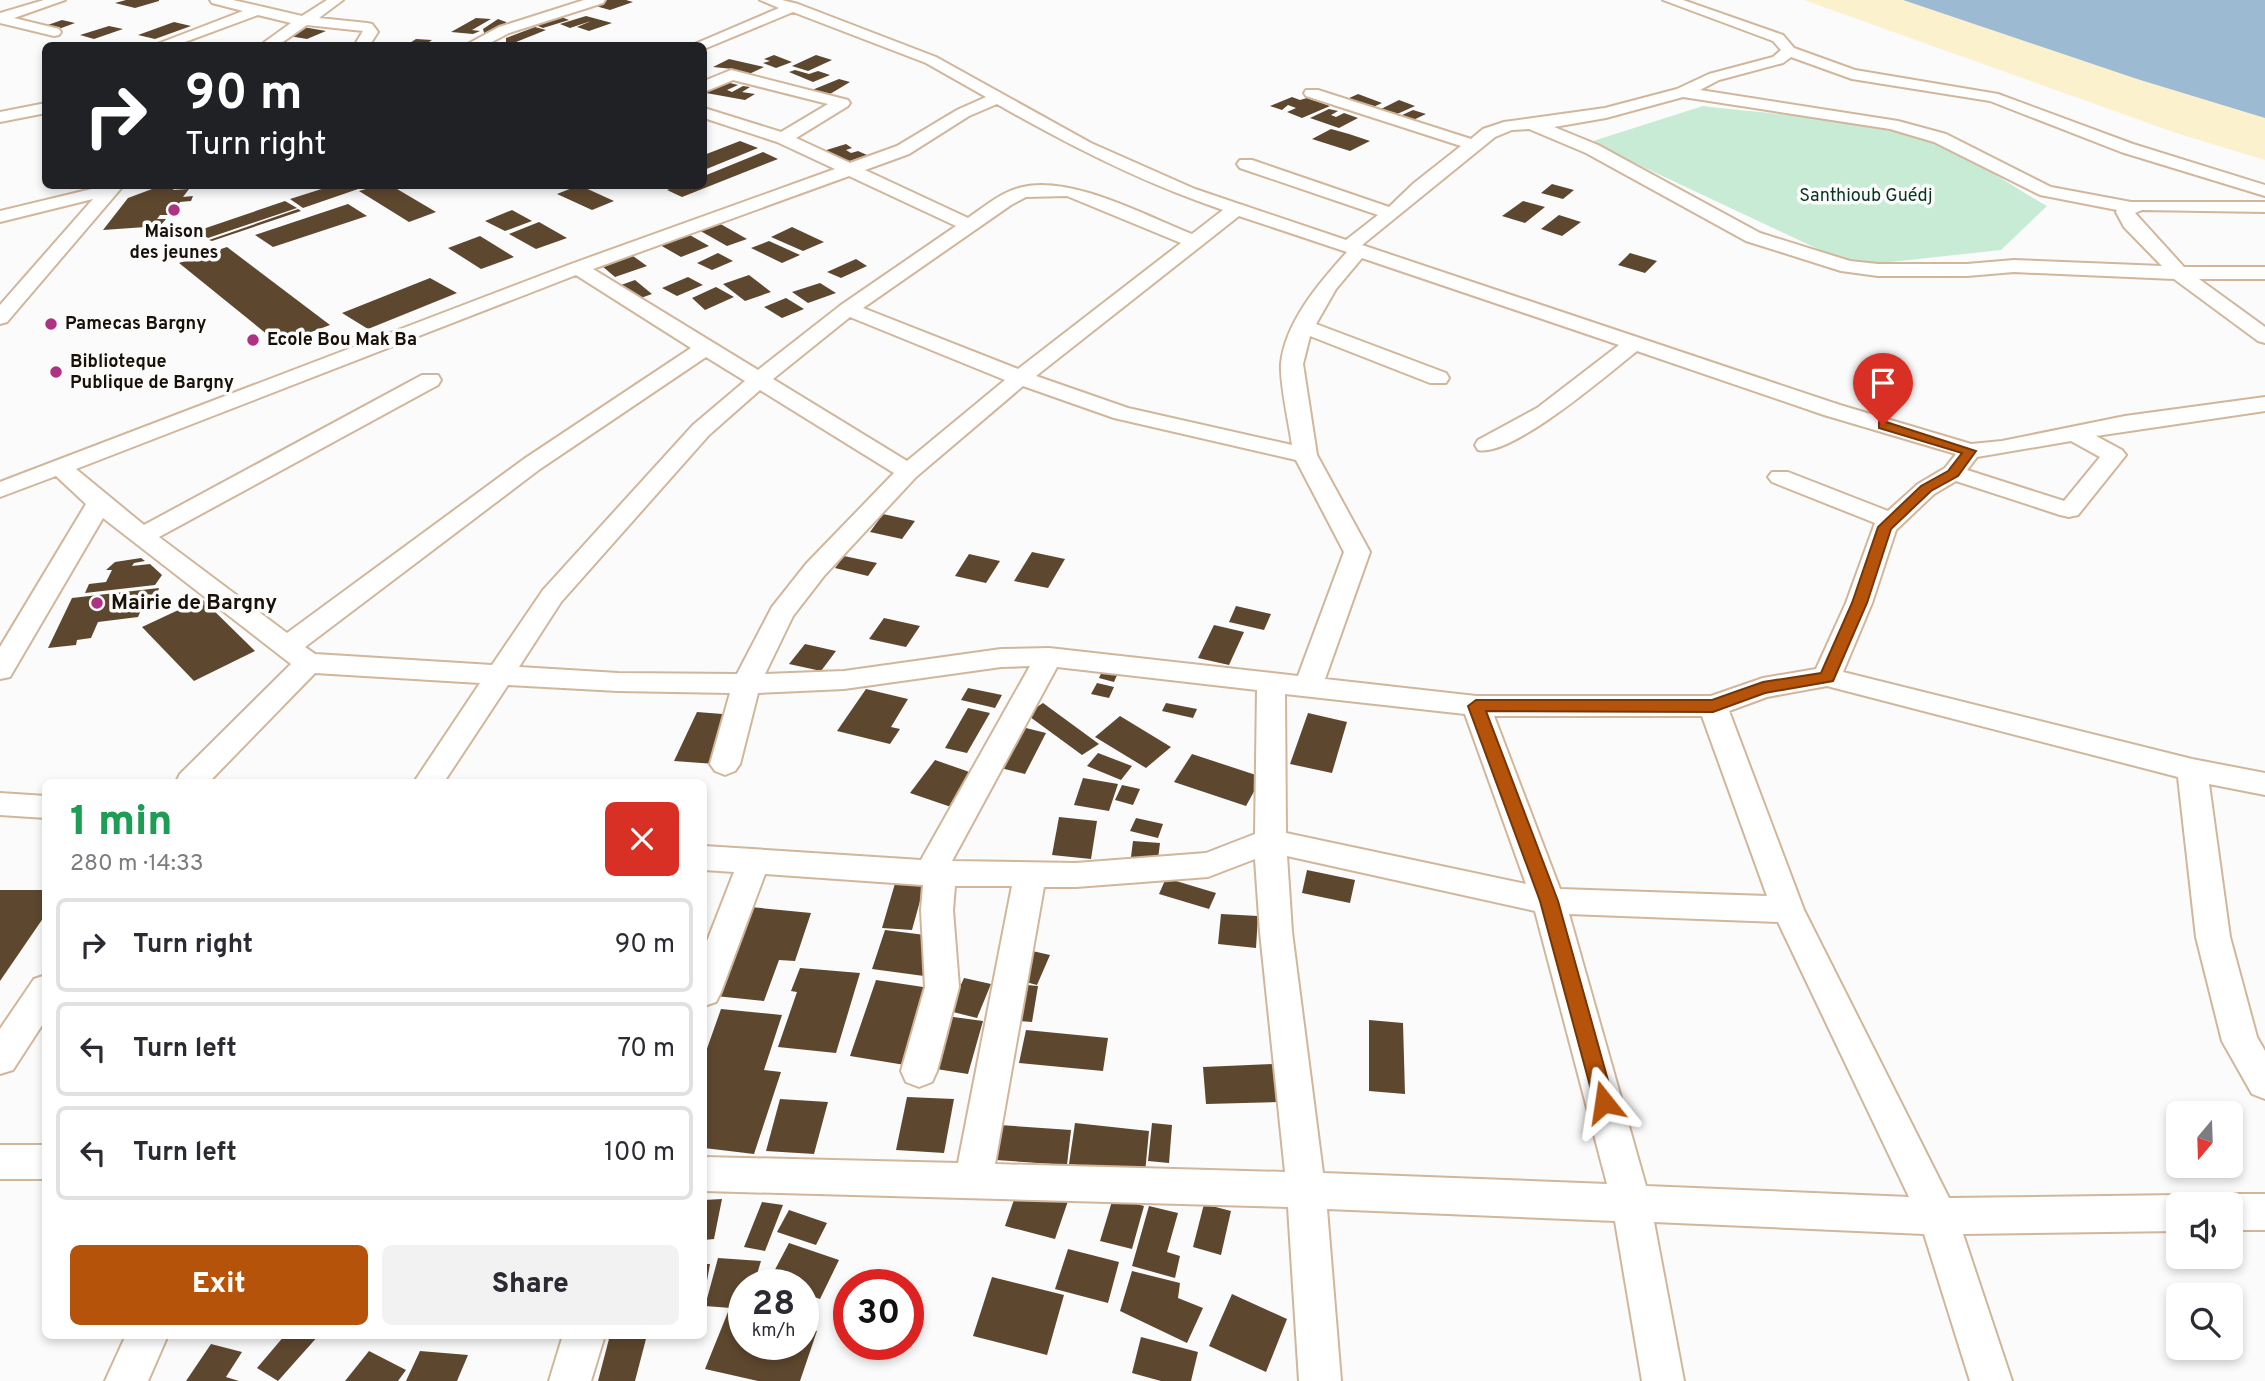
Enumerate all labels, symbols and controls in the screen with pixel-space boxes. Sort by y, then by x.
text: 90 m [185,65,303,127]
icon: right [70,70,161,161]
text: Turn right [185,126,327,166]
park label: Santhioub Guédj [1799,185,1933,208]
marker: Maison des jeunes [166,202,182,218]
place label: Maison des jeunes [130,221,218,265]
place label: Pamecas Bargny [65,313,206,336]
marker: Pamecas Bargny [43,316,59,332]
place label: Ecole Bou Mak Ba [267,329,417,352]
marker: Ecole Bou Mak Ba [245,332,261,348]
place label: Biblioteque Publique de Bargny [70,351,234,395]
pin [1853,353,1913,425]
marker: Biblioteque Publique de Bargny [48,364,64,380]
icon: arrive [1864,364,1902,402]
place label: Mairie de Bargny [111,590,277,617]
marker: Mairie de Bargny [89,595,105,611]
text: 1 min [70,797,173,850]
button: close [605,802,679,876]
text: 280 m · 14:33 [70,850,204,879]
icon: right [74,926,112,964]
text: Turn right [133,929,253,962]
text: 90 m [615,929,675,962]
icon: left [74,1030,112,1068]
text: Turn left [133,1033,237,1066]
text: 70 m [617,1033,675,1066]
position arrow [1567,1065,1641,1139]
north arrow [2166,1101,2244,1178]
map controls [2166,1101,2243,1360]
icon: left [74,1134,112,1172]
text: Turn left [133,1137,237,1170]
text: 100 m [604,1137,675,1170]
button: sound [2166,1192,2243,1269]
button: Exit [70,1245,368,1325]
button: Share [382,1245,679,1325]
speed limit sign: 30 [833,1269,924,1360]
text: 28 [752,1283,795,1327]
button: search [2166,1283,2243,1360]
text: km/h [752,1320,795,1343]

